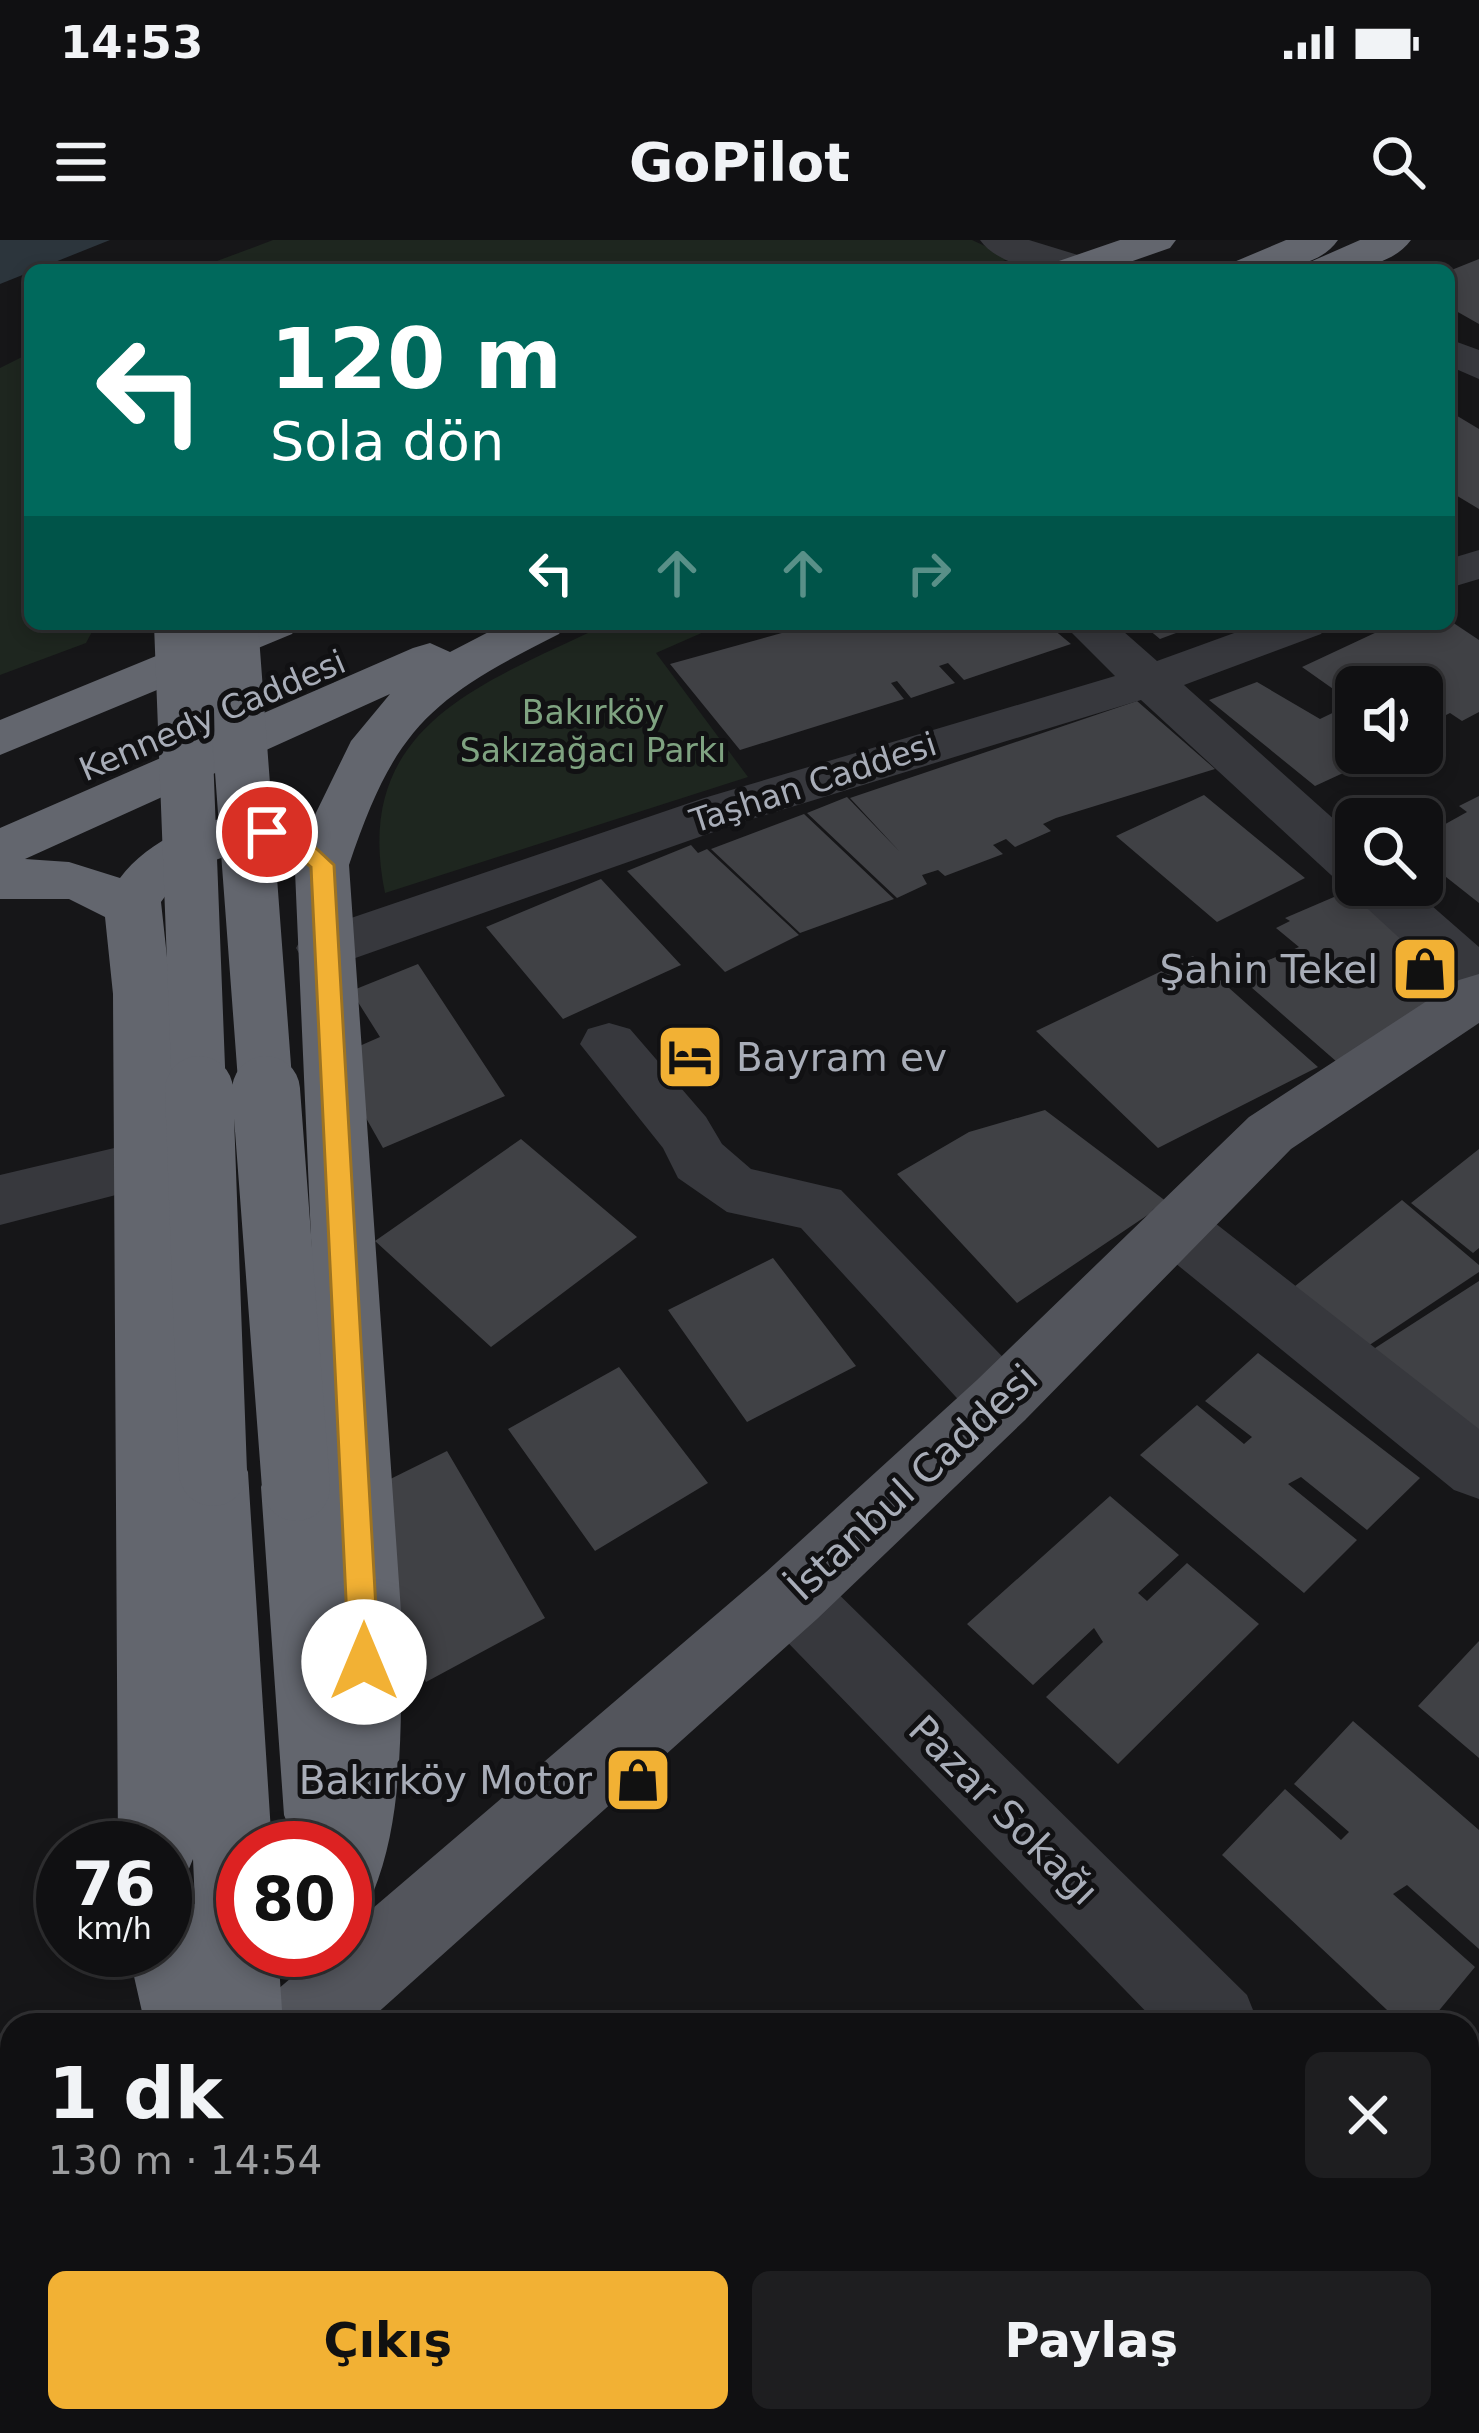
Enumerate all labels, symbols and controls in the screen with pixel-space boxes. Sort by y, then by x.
text: 14:53 [60,16,203,69]
icon: menu [48,129,114,195]
icon: search [1365,129,1431,195]
text: GoPilot [629,131,850,194]
text: 120 m [270,310,562,408]
icon: left [72,312,228,468]
text: Sola dön [270,410,504,473]
icon: left [518,540,584,606]
icon: ahead [644,540,710,606]
icon: ahead [770,540,836,606]
icon: right [896,540,962,606]
street label: Kennedy Caddesi [73,642,351,789]
map controls [1335,666,1443,906]
button: sound [1335,666,1443,774]
park label: Bakırköy Sakızağacı Parkı [460,693,726,770]
street label: Taşhan Caddesi [684,724,941,841]
pin [216,781,318,883]
button: search [1335,798,1443,906]
icon: arrive [234,799,300,865]
shop icon: Şahin Tekel [1390,934,1460,1004]
place label: Şahin Tekel [1159,947,1378,992]
hotel icon: Bayram ev [655,1022,725,1092]
place label: Bayram ev [736,1035,947,1080]
street label: İstanbul Caddesi [778,1355,1046,1609]
position arrow [301,1599,427,1725]
street label: Pazar Sokağı [900,1707,1107,1914]
shop icon: Bakırköy Motor [603,1745,673,1815]
place label: Bakırköy Motor [299,1758,593,1803]
speed limit sign: 80 [216,1821,372,1977]
text: 76 [72,1849,156,1919]
text: km/h [76,1911,152,1946]
text: 1 dk [48,2051,223,2135]
button: close [1305,2052,1431,2178]
text: 130 m · 14:54 [48,2138,322,2183]
button: Çıkış [48,2271,728,2409]
button: Paylaş [752,2271,1431,2409]

